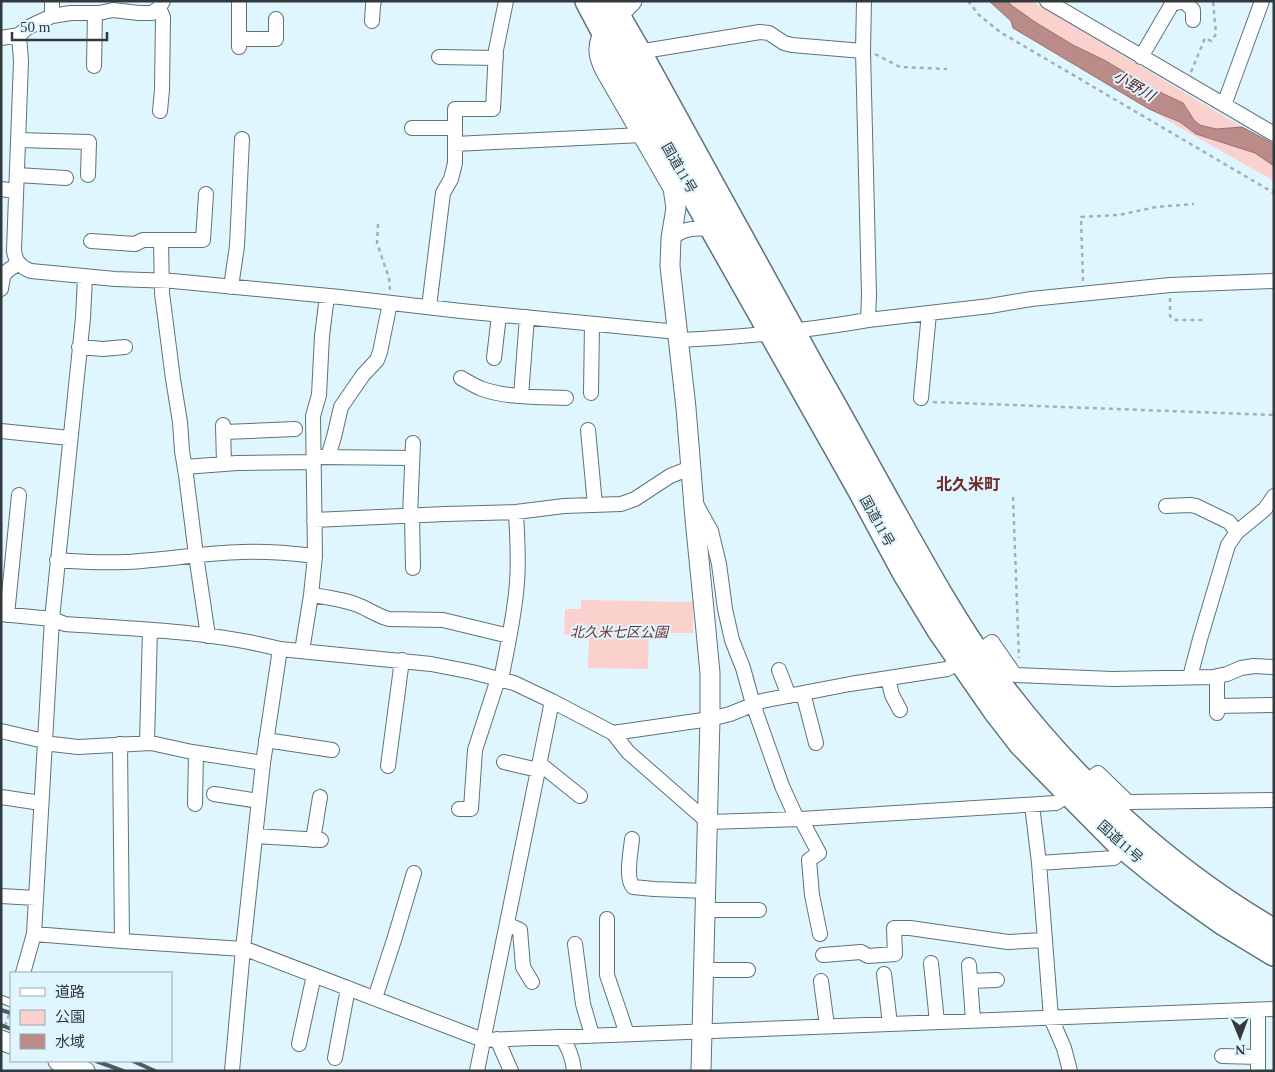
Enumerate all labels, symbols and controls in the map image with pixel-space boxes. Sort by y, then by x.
scale bar [12,10,108,42]
text: 50 m [20,19,51,35]
water label: 小野川 [1111,68,1159,105]
street label: 国道11号 [659,140,699,196]
district label: 北久米町 [936,476,1000,493]
street label: 国道11号 [857,493,897,549]
park label: 北久米七区公園 [570,625,670,640]
street label: 国道11号 [1094,818,1146,866]
legend [10,972,172,1062]
text: 道路 [55,984,85,1000]
text: 公園 [55,1009,85,1025]
north arrow [1215,1012,1265,1062]
text: 水域 [55,1034,85,1050]
text: N [1235,1042,1245,1057]

